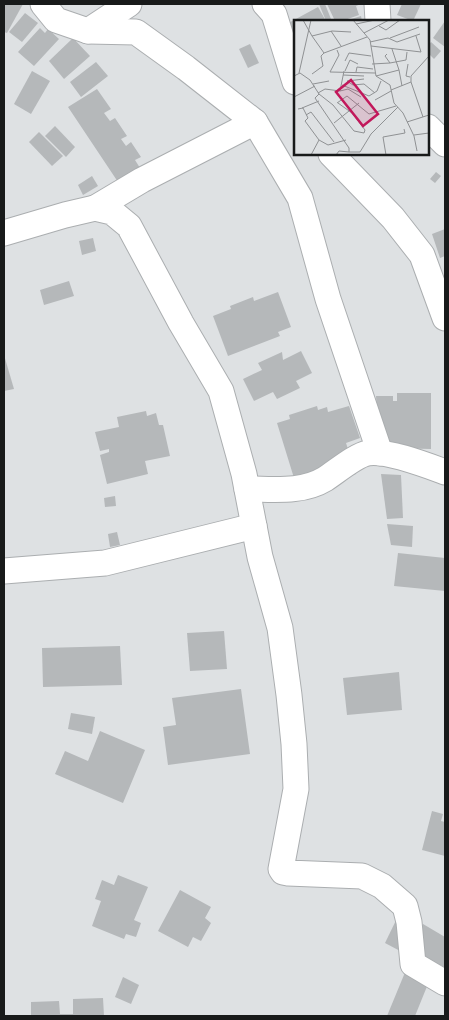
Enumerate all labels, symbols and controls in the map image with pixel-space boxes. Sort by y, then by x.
inset map [294,20,429,155]

